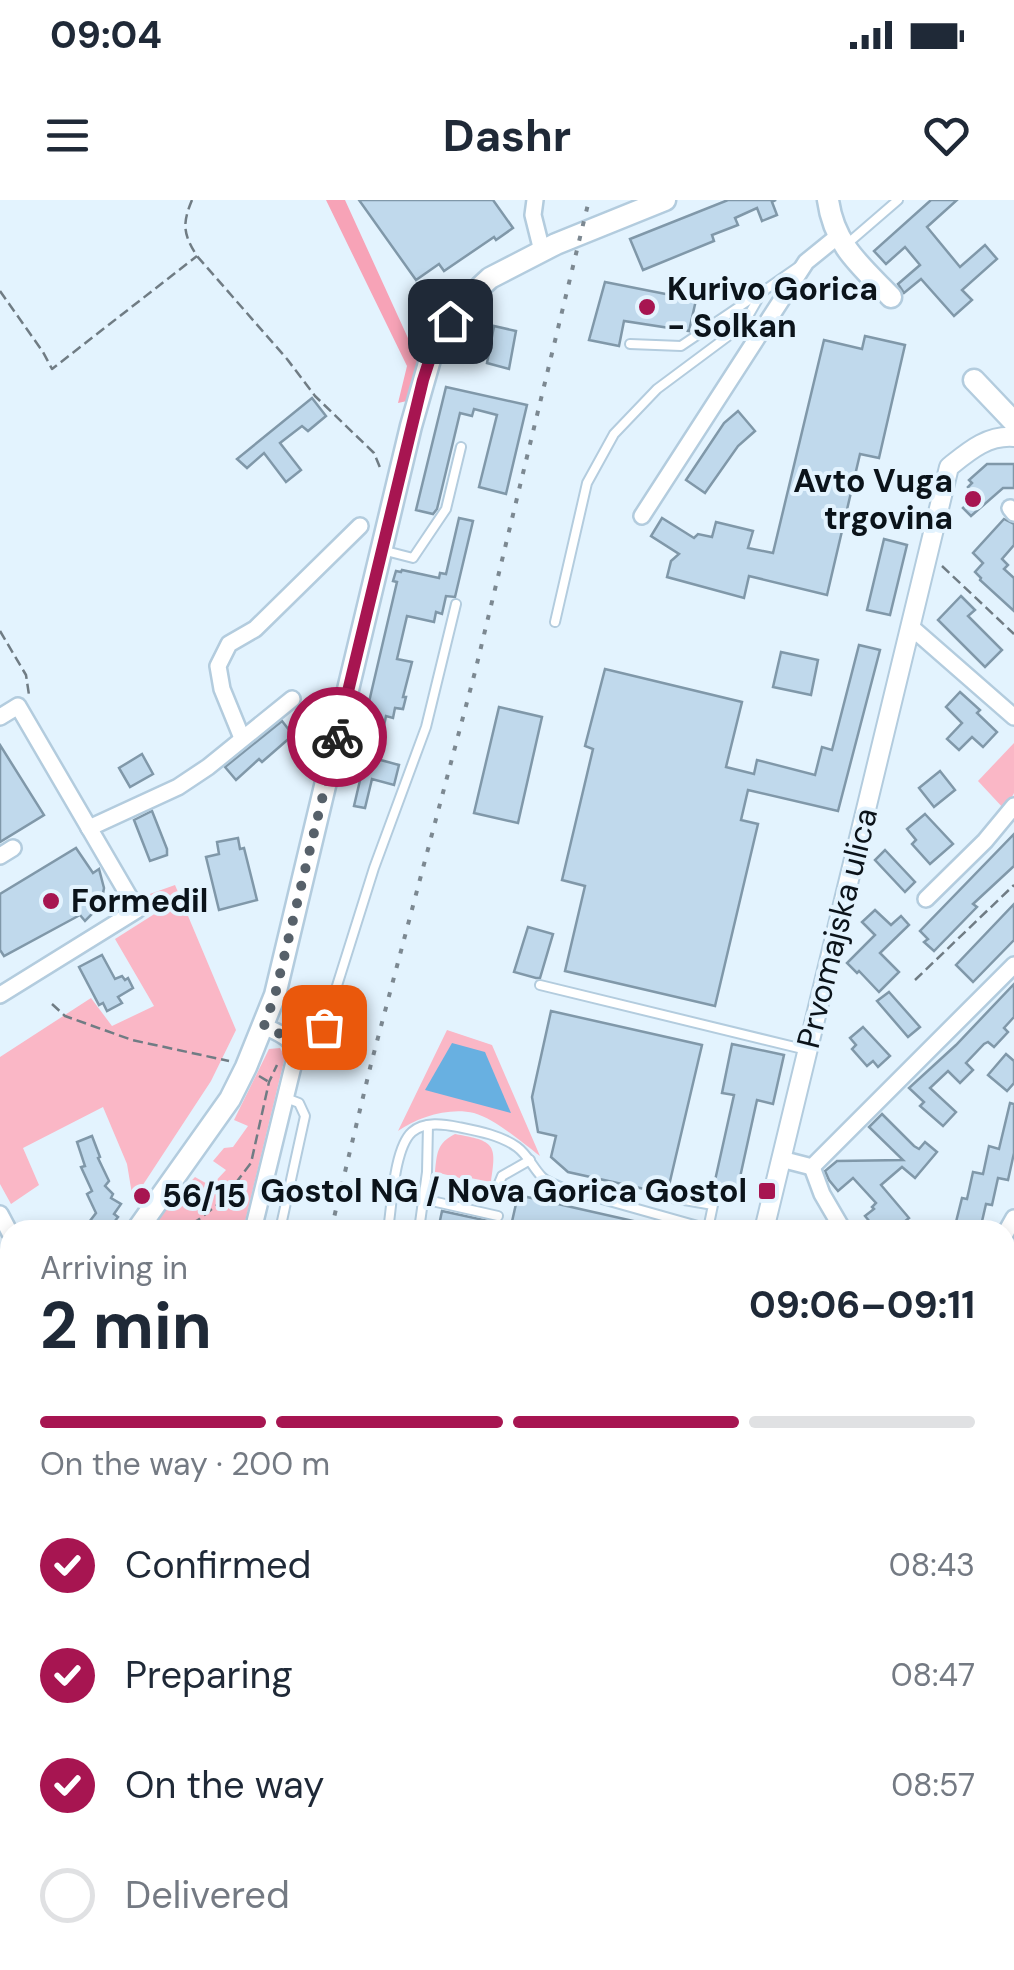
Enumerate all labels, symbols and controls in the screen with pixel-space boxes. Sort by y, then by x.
text: 09:04 [50,10,162,60]
text: Dashr [443,106,571,165]
icon: menu [40,108,95,163]
icon: heart [919,108,974,163]
place label: Kurivo Gorica - Solkan [667,268,878,347]
pin [408,279,493,364]
icon: home [423,294,478,349]
marker: Kurivo Gorica - Solkan [636,296,658,318]
place label: Avto Vuga trgovina [793,460,953,539]
marker: Avto Vuga trgovina [962,488,984,510]
courier [287,687,387,787]
icon: bike [310,710,365,765]
street label: Prvomajska ulica [787,804,887,1052]
place label: Formedil [71,880,208,922]
marker: Formedil [40,890,62,912]
pin [282,985,367,1070]
icon: bag [297,1000,352,1055]
place label: Gostol NG / Nova Gorica Gostol [260,1170,747,1212]
place label: 56/15 [162,1175,246,1217]
marker: Gostol NG / Nova Gorica Gostol [756,1180,778,1202]
marker: 56/15 [131,1185,153,1207]
text: Arriving in [40,1247,188,1289]
text: 09:06–09:11 [749,1280,975,1330]
text: 2 min [40,1284,212,1368]
text: On the way · 200 m [40,1443,330,1485]
icon: check [40,1538,95,1593]
text: Confirmed [125,1540,311,1590]
text: 08:43 [889,1544,975,1586]
icon: check [40,1648,95,1703]
text: Preparing [125,1650,293,1700]
text: 08:47 [891,1654,975,1696]
icon: check [40,1758,95,1813]
text: On the way [125,1760,324,1810]
text: 08:57 [891,1764,975,1806]
text: Delivered [125,1870,290,1920]

